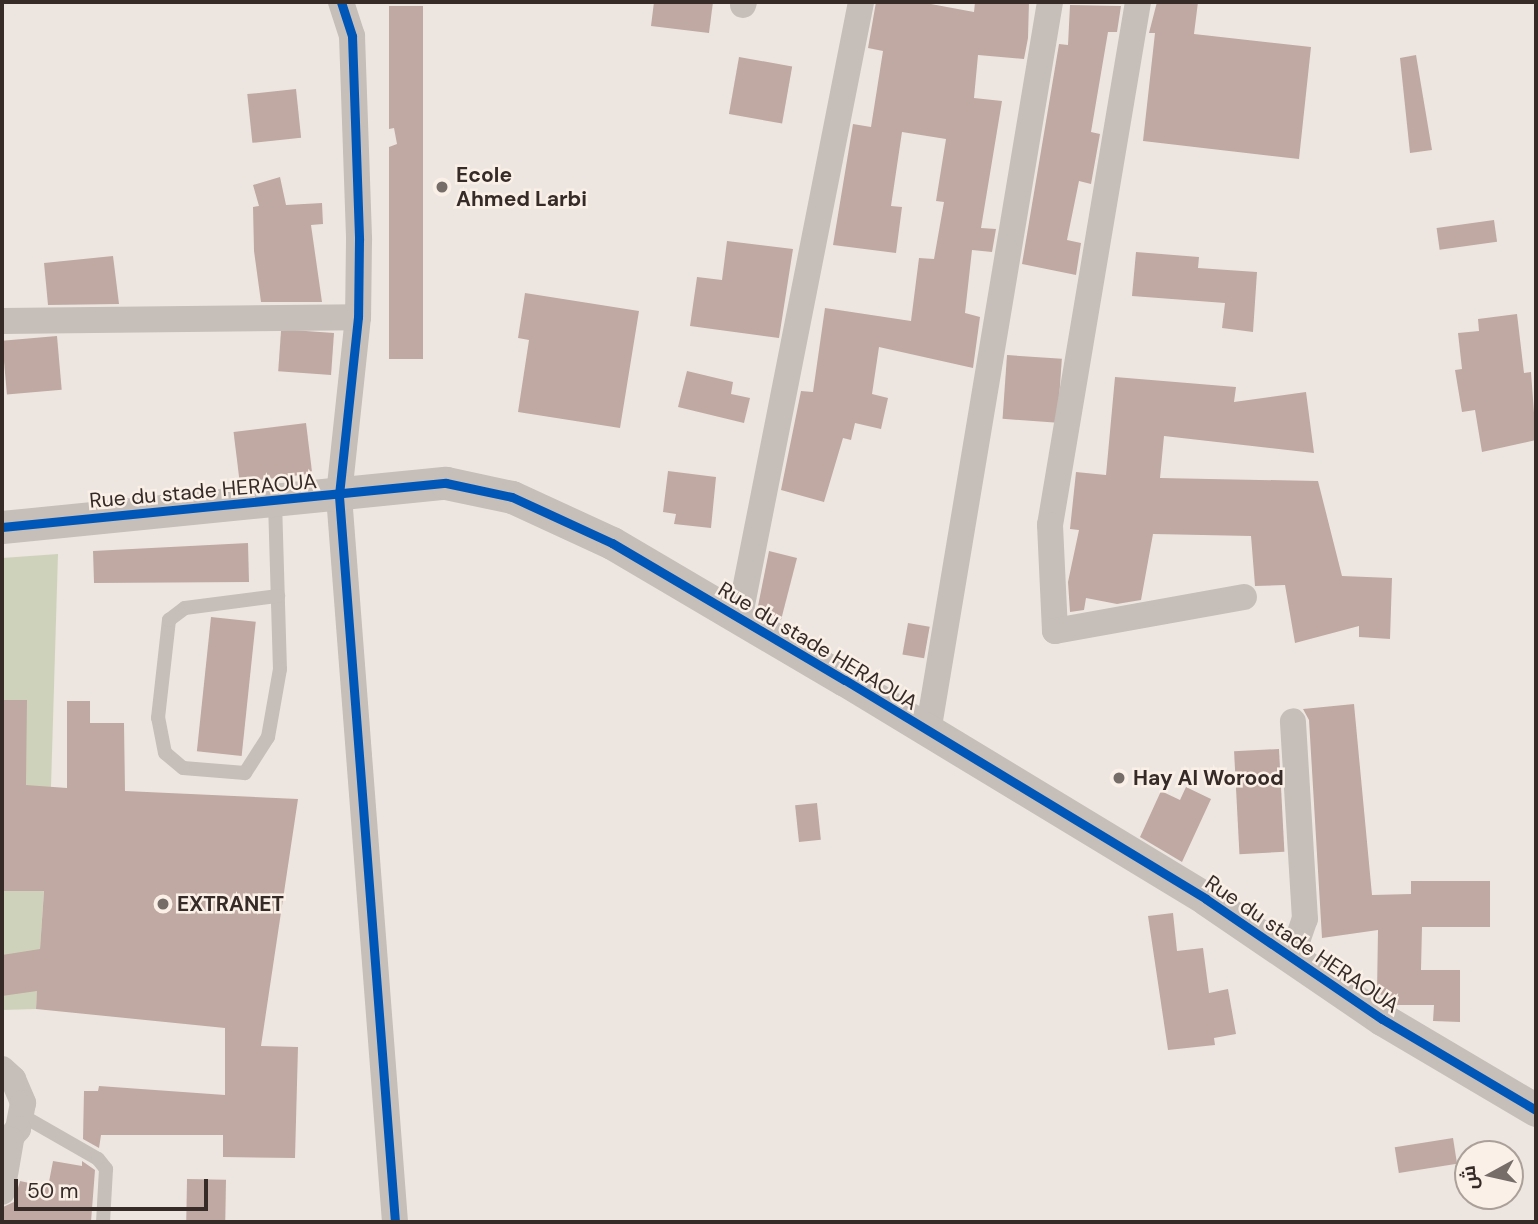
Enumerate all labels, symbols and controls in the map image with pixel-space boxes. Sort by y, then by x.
place label: Ecole Ahmed Larbi [456,162,587,212]
marker: Ecole Ahmed Larbi [434,179,450,195]
street label: Rue du stade HERAOUA [88,468,318,514]
street label: Rue du stade HERAOUA [714,576,922,716]
place label: Hay Al Worood [1133,765,1284,791]
marker: Hay Al Worood [1111,770,1127,786]
street label: Rue du stade HERAOUA [1200,870,1404,1018]
place label: EXTRANET [177,891,284,917]
marker: EXTRANET [155,896,171,912]
north arrow [1454,1140,1524,1210]
scale bar [18,1164,212,1208]
text: ش [1456,1164,1484,1192]
text: 50 m [27,1177,78,1205]

